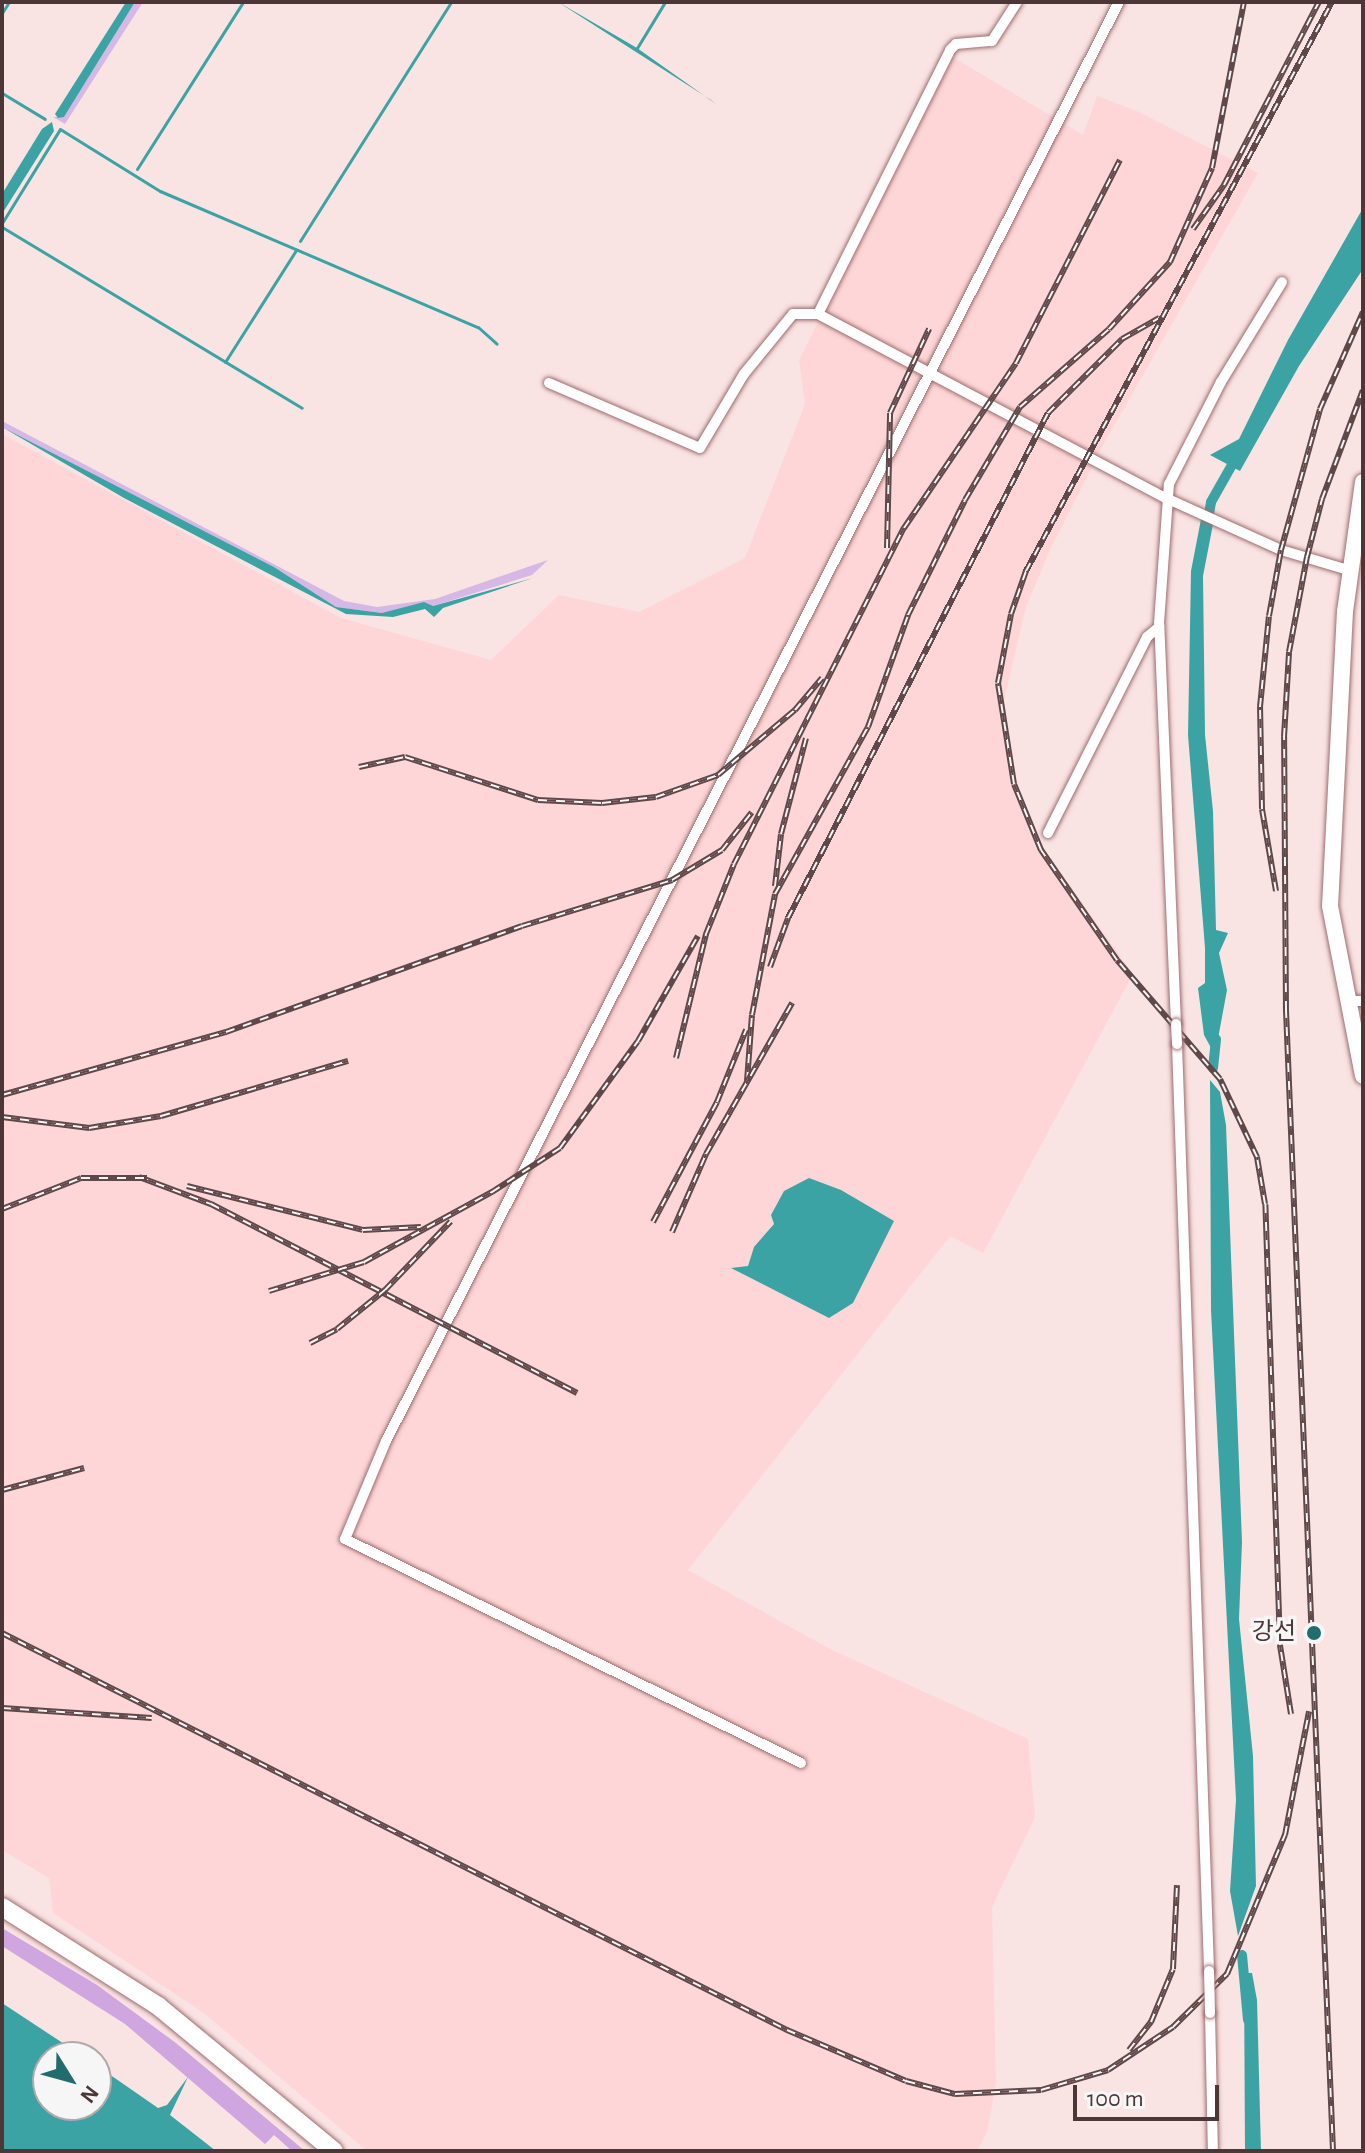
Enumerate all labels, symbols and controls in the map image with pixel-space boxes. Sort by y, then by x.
place label: 강선 [1252,1619,1296,1647]
marker: 강선 [1303,1622,1325,1644]
north arrow [32,2041,112,2121]
scale bar [1077,2069,1223,2119]
text: N [76,2082,103,2107]
text: 100 m [1087,2087,1144,2111]

